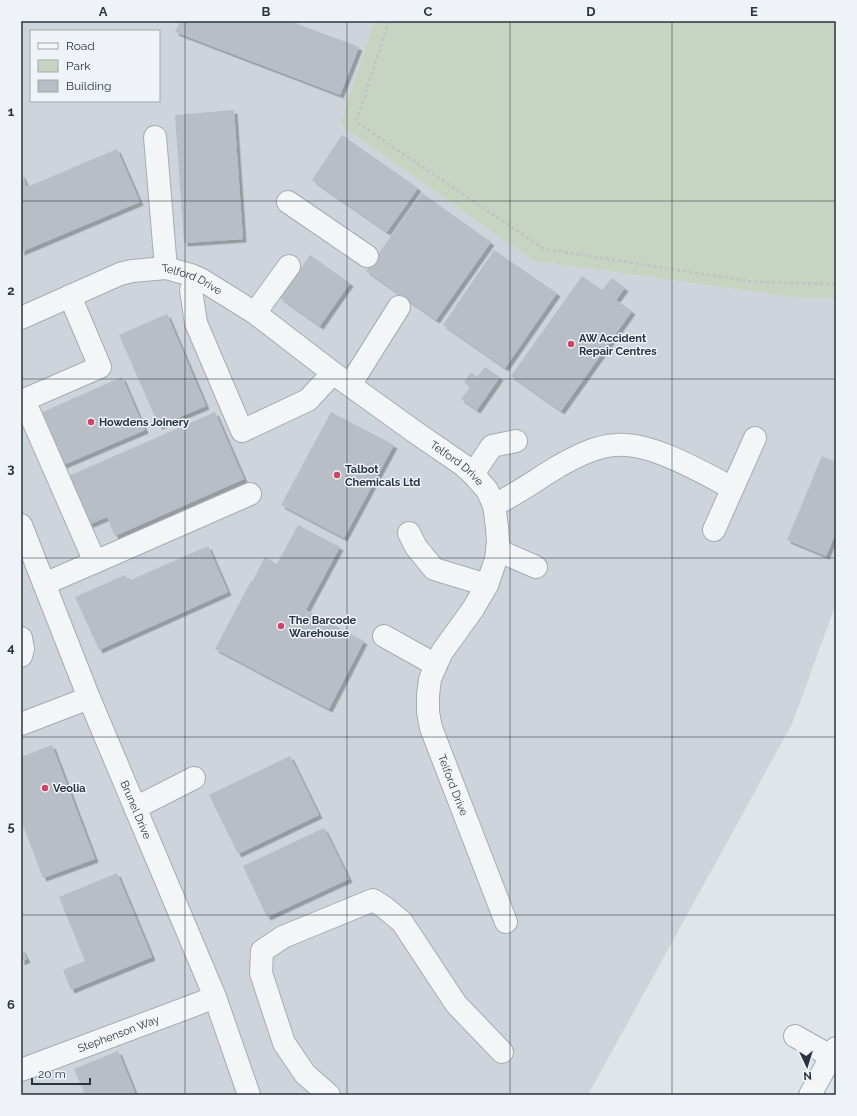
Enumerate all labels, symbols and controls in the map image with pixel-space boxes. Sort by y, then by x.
text: A [99,4,108,19]
text: B [262,4,271,19]
text: C [424,4,433,19]
text: D [586,4,596,19]
text: E [750,4,758,19]
legend [30,30,160,102]
text: Road [66,39,95,53]
text: Park [66,59,91,73]
text: Building [66,79,112,93]
text: 1 [8,104,15,119]
street label: Telford Drive [161,261,225,298]
text: 2 [7,283,15,298]
place label: AW Accident Repair Centres [579,332,657,358]
marker: AW Accident Repair Centres [566,339,576,349]
place label: Howdens Joinery [99,416,189,429]
marker: Howdens Joinery [86,417,96,427]
street label: Telford Drive [428,438,487,488]
text: 3 [7,461,15,476]
place label: Talbot Chemicals Ltd [345,463,420,489]
marker: Talbot Chemicals Ltd [332,470,342,480]
place label: The Barcode Warehouse [289,614,357,640]
marker: The Barcode Warehouse [276,621,286,631]
text: 4 [7,640,15,655]
street label: Telford Drive [435,753,471,818]
street label: Brunel Drive [118,778,154,841]
place label: Veolia [53,782,86,795]
marker: Veolia [40,783,50,793]
text: 5 [7,819,15,834]
text: 6 [7,997,15,1012]
street label: Stephenson Way [76,1012,161,1055]
north arrow [787,1046,827,1086]
scale bar [32,1060,90,1086]
text: 20 m [38,1067,66,1081]
text: N [803,1069,812,1082]

